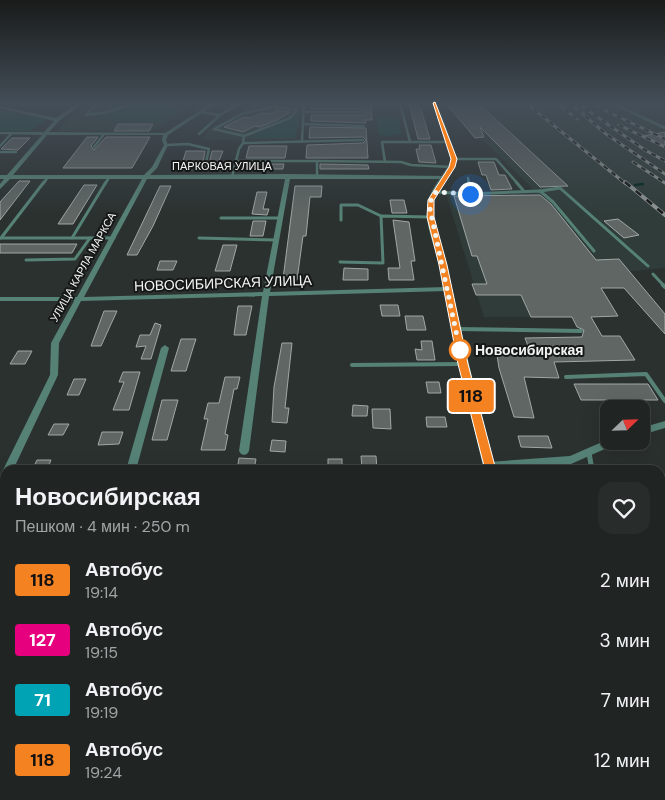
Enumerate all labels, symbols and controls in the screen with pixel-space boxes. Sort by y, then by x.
street label: ПАРКОВАЯ УЛИЦА [172,159,273,173]
your location [458,182,483,207]
street label: УЛИЦА КАРЛА МАРКСА [47,209,119,324]
street label: НОВОСИБИРСКАЯ УЛИЦА [134,271,313,295]
marker: Новосибирская [449,339,471,361]
place label: Новосибирская [475,341,583,359]
line badge: 118 [442,380,500,412]
text: 118 [459,384,483,408]
north arrow [600,400,650,450]
map controls [600,400,650,450]
text: Новосибирская [15,481,201,512]
button: heart [598,482,650,534]
text: Пешком · 4 мин · 250 m [15,516,190,537]
text: Автобус [85,557,163,582]
text: 118 [30,568,55,592]
text: 2 мин [600,568,650,593]
text: 19:14 [85,582,118,603]
text: Автобус [85,617,163,642]
text: 127 [29,628,56,652]
text: 3 мин [600,628,650,653]
text: 19:15 [85,642,118,663]
text: Автобус [85,677,163,702]
text: 71 [34,688,51,712]
text: 7 мин [601,688,650,713]
text: 19:19 [85,702,118,723]
text: Автобус [85,737,163,762]
text: 118 [30,748,55,772]
text: 12 мин [594,748,650,773]
text: 19:24 [85,762,122,783]

